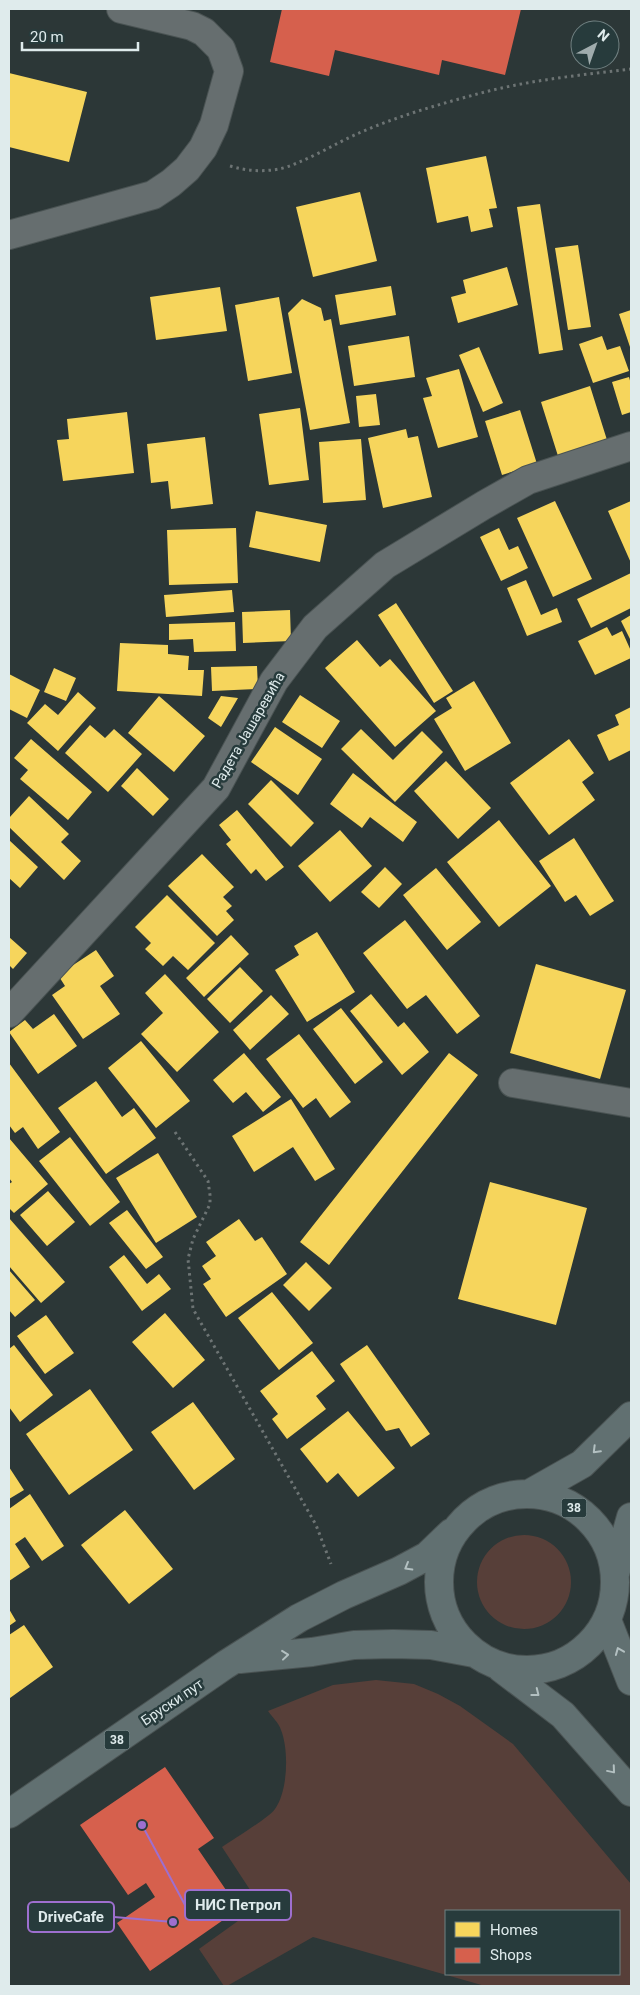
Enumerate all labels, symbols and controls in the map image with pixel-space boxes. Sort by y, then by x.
scale bar [22,20,139,52]
north arrow [570,20,620,70]
text: N [595,26,613,44]
text: 20 m [30,28,64,46]
street label: Радета Јашаревића [208,669,288,791]
one-way arrow [593,1444,602,1453]
road number: 38 [562,1499,586,1518]
one-way arrow [404,1560,413,1570]
one-way arrow [614,1647,625,1656]
one-way arrow [281,1650,289,1661]
street label: Бруски пут [138,1675,206,1728]
one-way arrow [530,1688,539,1696]
road number: 38 [104,1730,130,1750]
one-way arrow [606,1764,615,1773]
callout: НИС Петрол [185,1890,291,1920]
text: НИС Петрол [195,1896,281,1914]
callout: DriveCafe [28,1902,114,1932]
text: DriveCafe [38,1908,104,1926]
legend [445,1910,620,1975]
text: Homes [490,1921,538,1939]
text: Shops [490,1946,532,1964]

